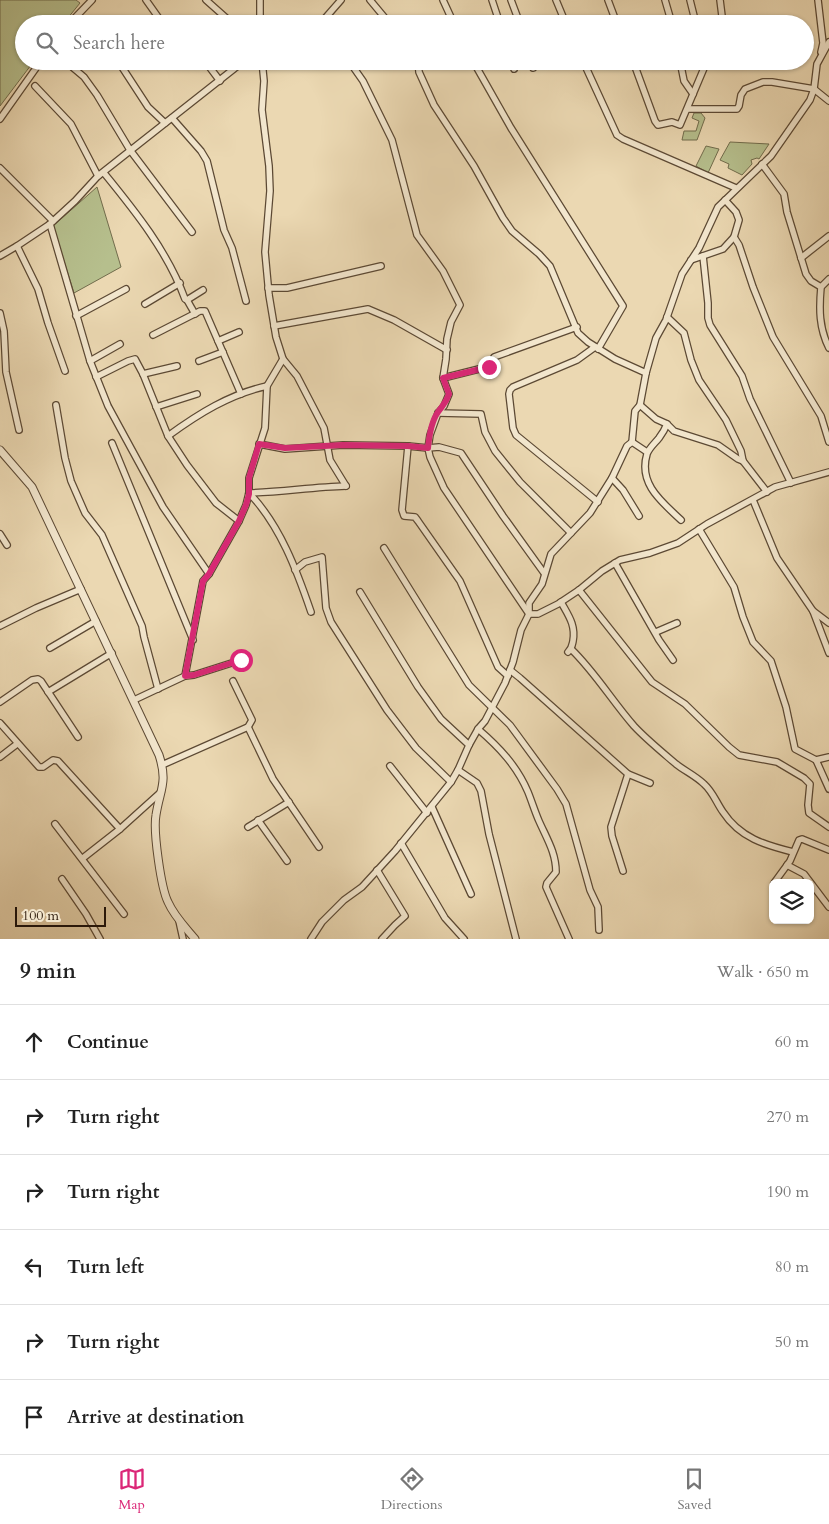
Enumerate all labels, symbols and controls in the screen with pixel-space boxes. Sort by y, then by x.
search box [15,15,814,70]
icon: search [33,29,61,57]
text: Search here [73,30,165,56]
route end [478,356,501,379]
route start [230,649,253,672]
map controls [769,879,814,924]
button: layers [769,879,814,924]
scale bar [15,904,106,927]
text: 100 m [22,906,59,925]
text: 9 min [20,957,76,986]
text: Walk · 650 m [717,961,809,983]
icon: ahead [20,1028,48,1056]
text: Continue [67,1029,149,1055]
text: 60 m [775,1031,809,1053]
icon: right [20,1103,48,1131]
text: Turn right [67,1104,159,1130]
text: 270 m [767,1106,809,1128]
icon: right [20,1178,48,1206]
text: Turn right [67,1179,159,1205]
text: 190 m [767,1181,809,1203]
icon: left [20,1253,48,1281]
text: Turn left [67,1254,144,1280]
text: 80 m [775,1256,809,1278]
icon: right [20,1328,48,1356]
text: Turn right [67,1329,159,1355]
text: 50 m [775,1331,809,1353]
icon: arrive [20,1403,48,1431]
text: Arrive at destination [67,1404,244,1430]
tab: Map [118,1465,146,1514]
tab: Directions [381,1465,442,1514]
tab: Saved [677,1465,711,1514]

